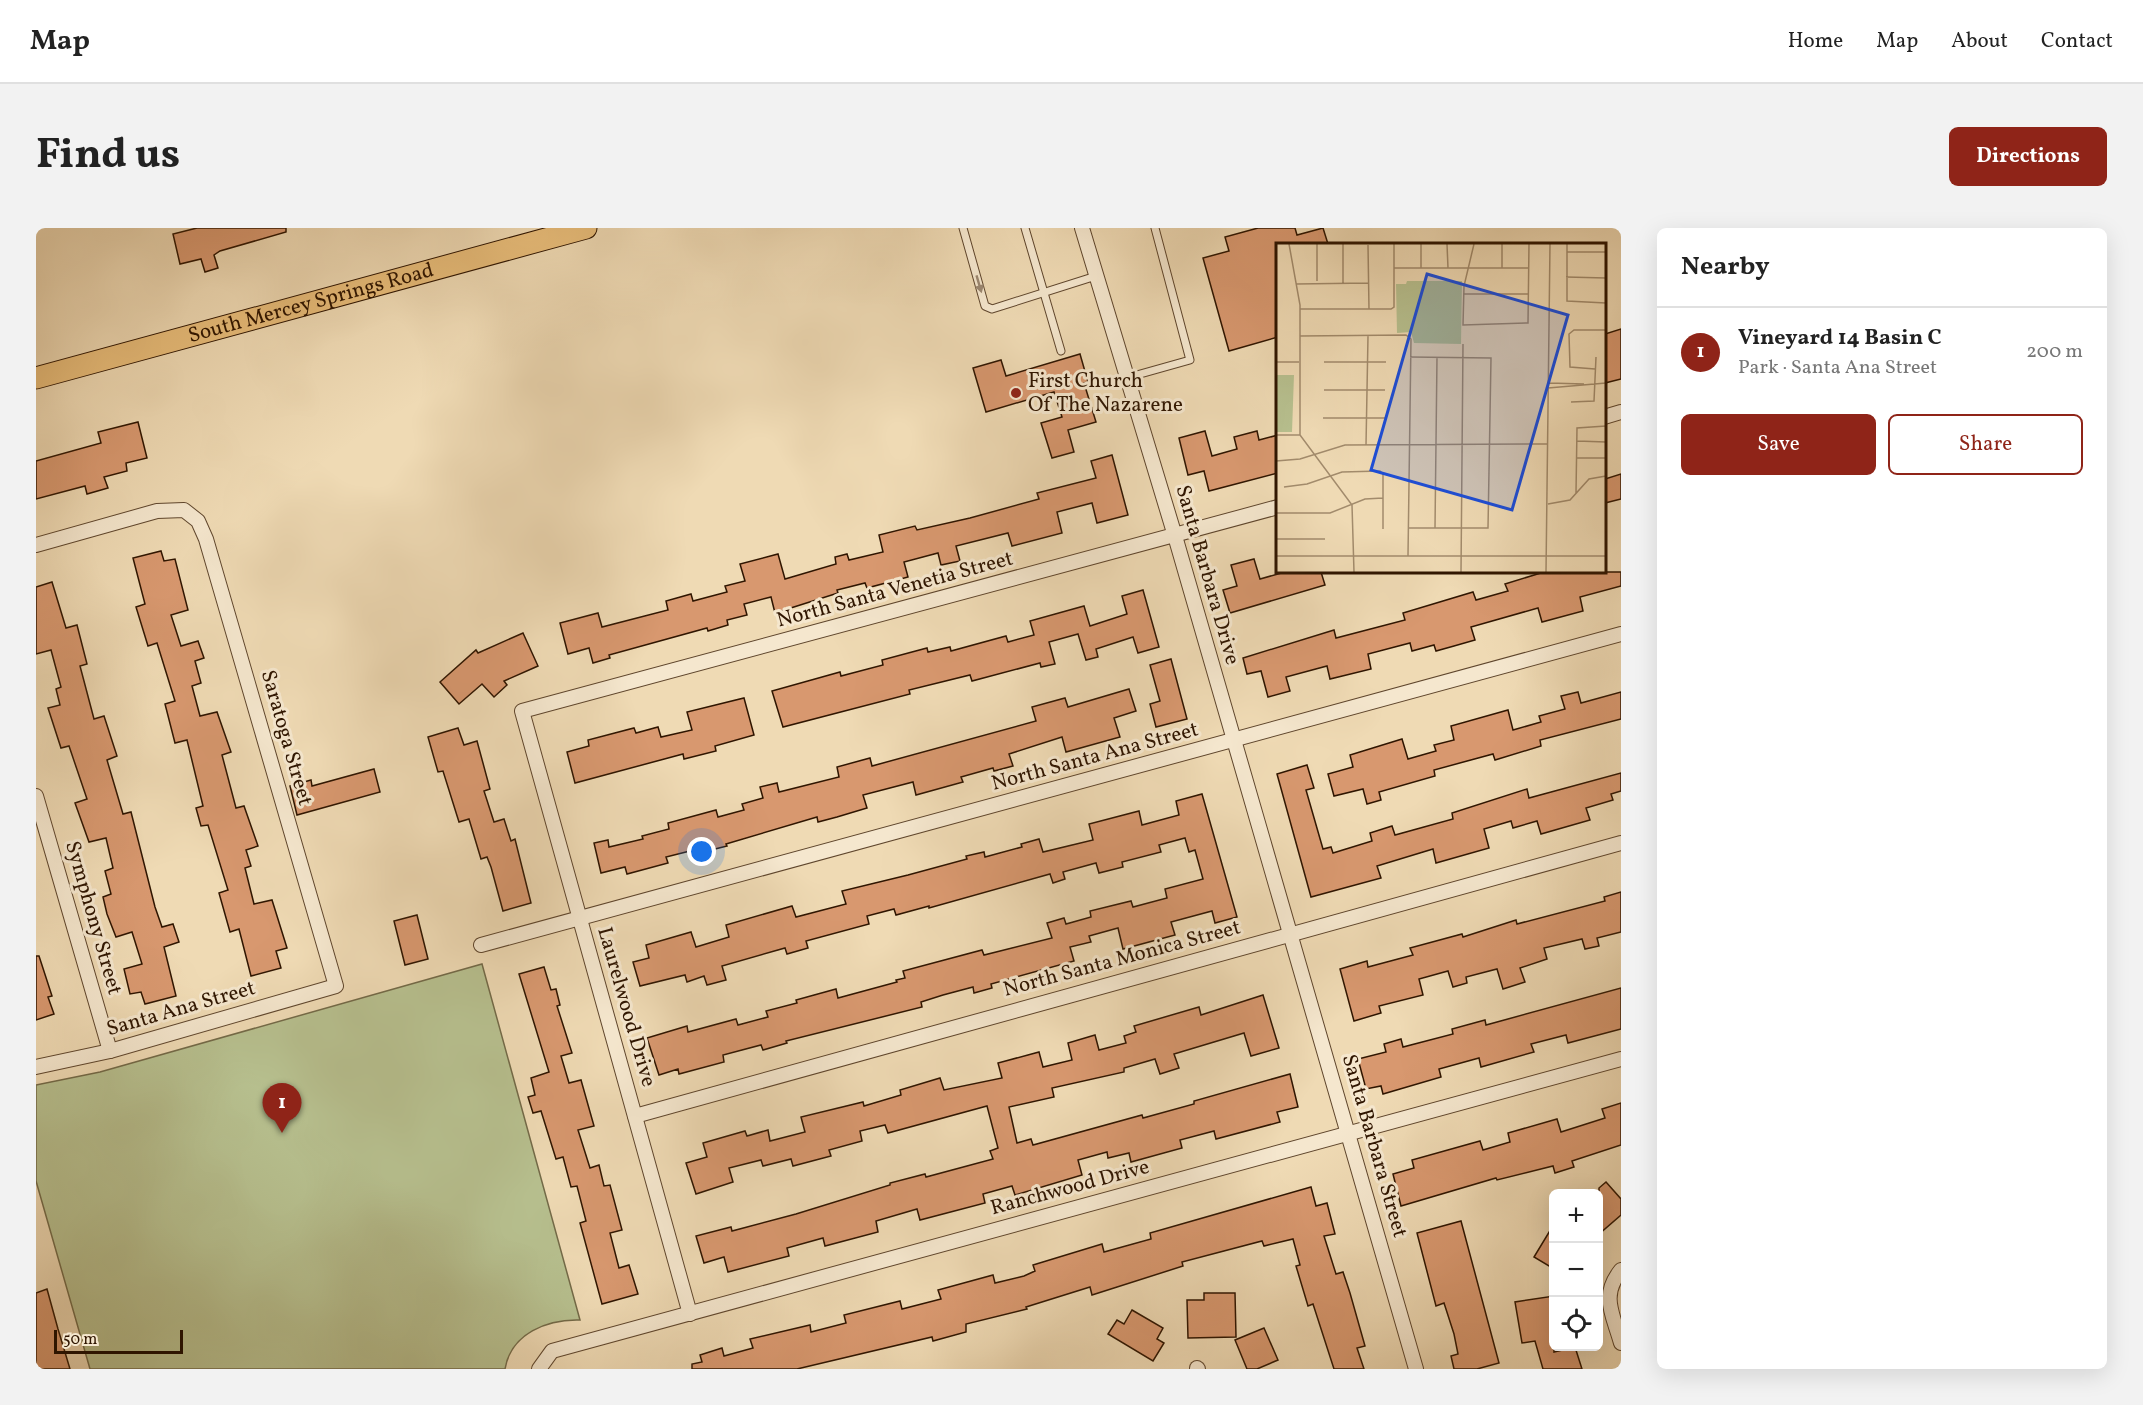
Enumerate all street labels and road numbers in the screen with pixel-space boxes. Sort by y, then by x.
street label: South Mercey Springs Road [185,256,437,350]
street label: Santa Barbara Drive [1167,482,1247,668]
street label: North Santa Venetia Street [773,544,1017,636]
street label: Saratoga Street [253,667,319,809]
street label: North Santa Ana Street [988,715,1202,799]
street label: Symphony Street [57,838,129,998]
street label: North Santa Monica Street [1000,913,1244,1005]
street label: Laurelwood Drive [589,924,663,1090]
street label: Santa Ana Street [103,974,259,1044]
street label: Santa Barbara Street [1334,1051,1414,1241]
street label: Ranchwood Drive [987,1153,1153,1223]

